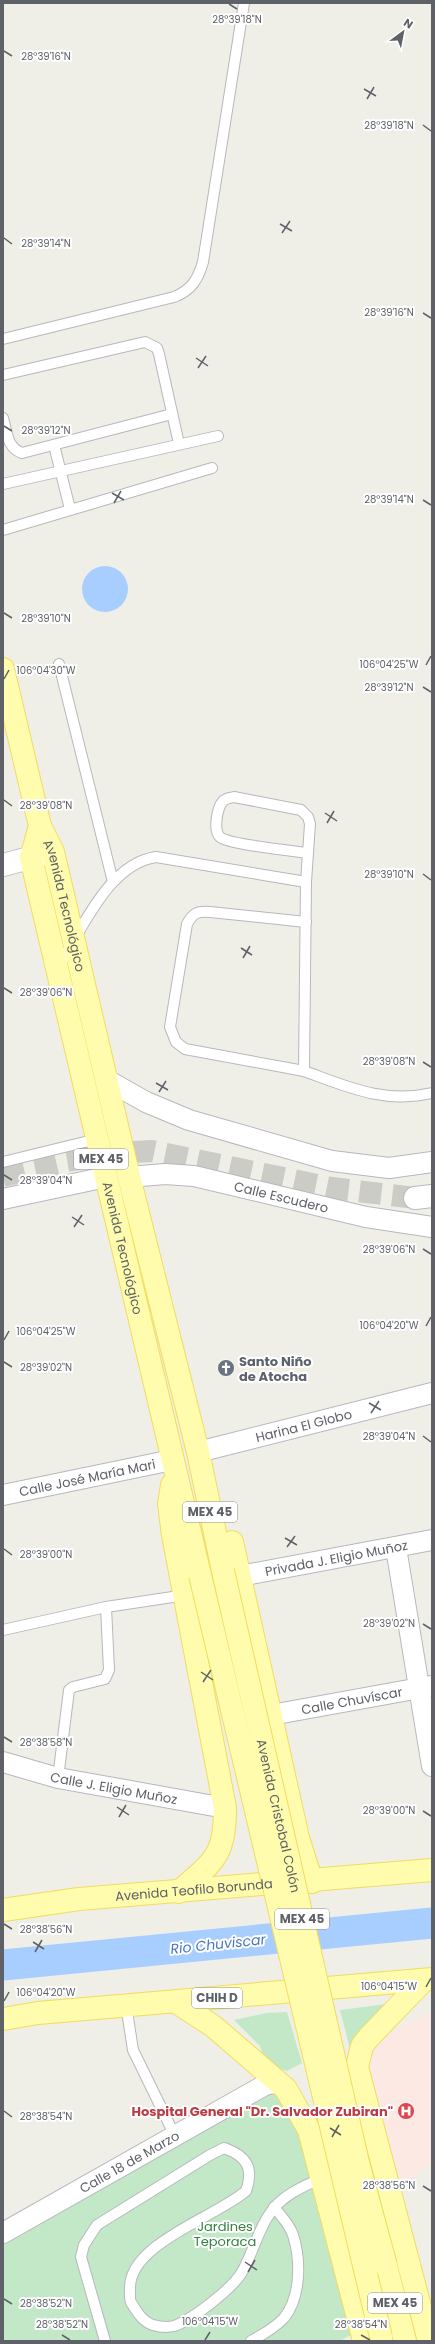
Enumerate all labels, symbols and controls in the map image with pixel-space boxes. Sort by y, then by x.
text: 28°39'18"N [212,12,262,27]
north arrow [383,12,423,52]
text: N [401,15,416,32]
text: 28°39'16"N [21,49,71,64]
text: 28°39'18"N [364,118,414,133]
text: 28°39'14"N [21,236,71,251]
text: 28°39'16"N [364,305,414,320]
text: 28°39'12"N [22,423,70,438]
text: 28°39'14"N [364,492,414,507]
text: 28°39'10"N [21,611,71,626]
text: 106°04'25"W [360,657,419,672]
text: 106°04'30"W [17,663,76,678]
text: 28°39'12"N [365,680,413,695]
text: 28°39'08"N [20,798,72,813]
street label: Avenida Tecnológico [38,836,90,974]
text: 28°39'10"N [364,867,414,882]
text: 28°39'06"N [20,985,72,1000]
text: 28°39'08"N [363,1054,415,1069]
road number: MEX 45 [74,1149,128,1169]
text: 28°39'04"N [20,1173,72,1188]
street label: Calle Escudero [232,1177,330,1218]
street label: Avenida Tecnológico [98,1180,147,1317]
text: 28°39'06"N [363,1242,415,1257]
text: 106°04'20"W [360,1318,419,1333]
text: 106°04'25"W [17,1324,76,1339]
place label: Santo Niño de Atocha [239,1352,312,1386]
church icon: Santo Niño de Atocha [216,1358,236,1378]
text: 28°39'02"N [20,1360,72,1375]
street label: Harina El Globo [254,1405,354,1447]
text: 28°39'04"N [363,1429,415,1444]
street label: Calle José María Mari [17,1455,157,1501]
road number: MEX 45 [183,1502,237,1522]
street label: Privada J. Eligio Muñoz [263,1536,409,1581]
text: 28°39'00"N [20,1547,72,1562]
text: 28°39'02"N [363,1616,415,1631]
street label: Calle Chuvíscar [300,1682,404,1719]
text: 28°38'58"N [20,1735,72,1750]
street label: Avenida Cristobal Colón [252,1737,305,1895]
street label: Calle J. Eligio Muñoz [48,1767,179,1809]
text: 28°39'00"N [363,1803,415,1818]
street label: Avenida Teofilo Borunda [114,1874,273,1906]
road number: MEX 45 [275,1909,329,1929]
text: 28°38'56"N [20,1922,72,1937]
water label: Rio Chuviscar [169,1929,267,1959]
text: 106°04'15"W [361,1979,417,1994]
text: 106°04'20"W [17,1985,76,2000]
road number: CHIH D [192,1988,242,2008]
hospital icon: Hospital General "Dr. Salvador Zubiran" [396,2101,416,2121]
place label: Hospital General "Dr. Salvador Zubiran" [131,2102,393,2121]
text: 28°38'54"N [20,2109,72,2124]
street label: Calle 18 de Marzo [76,2126,183,2198]
text: 28°38'56"N [363,2178,415,2193]
park label: Jardines Teporaca [194,2217,256,2251]
road number: MEX 45 [368,2293,422,2313]
text: 28°38'52"N [20,2296,72,2311]
text: 106°04'15"W [182,2314,238,2329]
text: 28°38'52"N [36,2317,88,2332]
text: 28°38'54"N [335,2317,387,2332]

